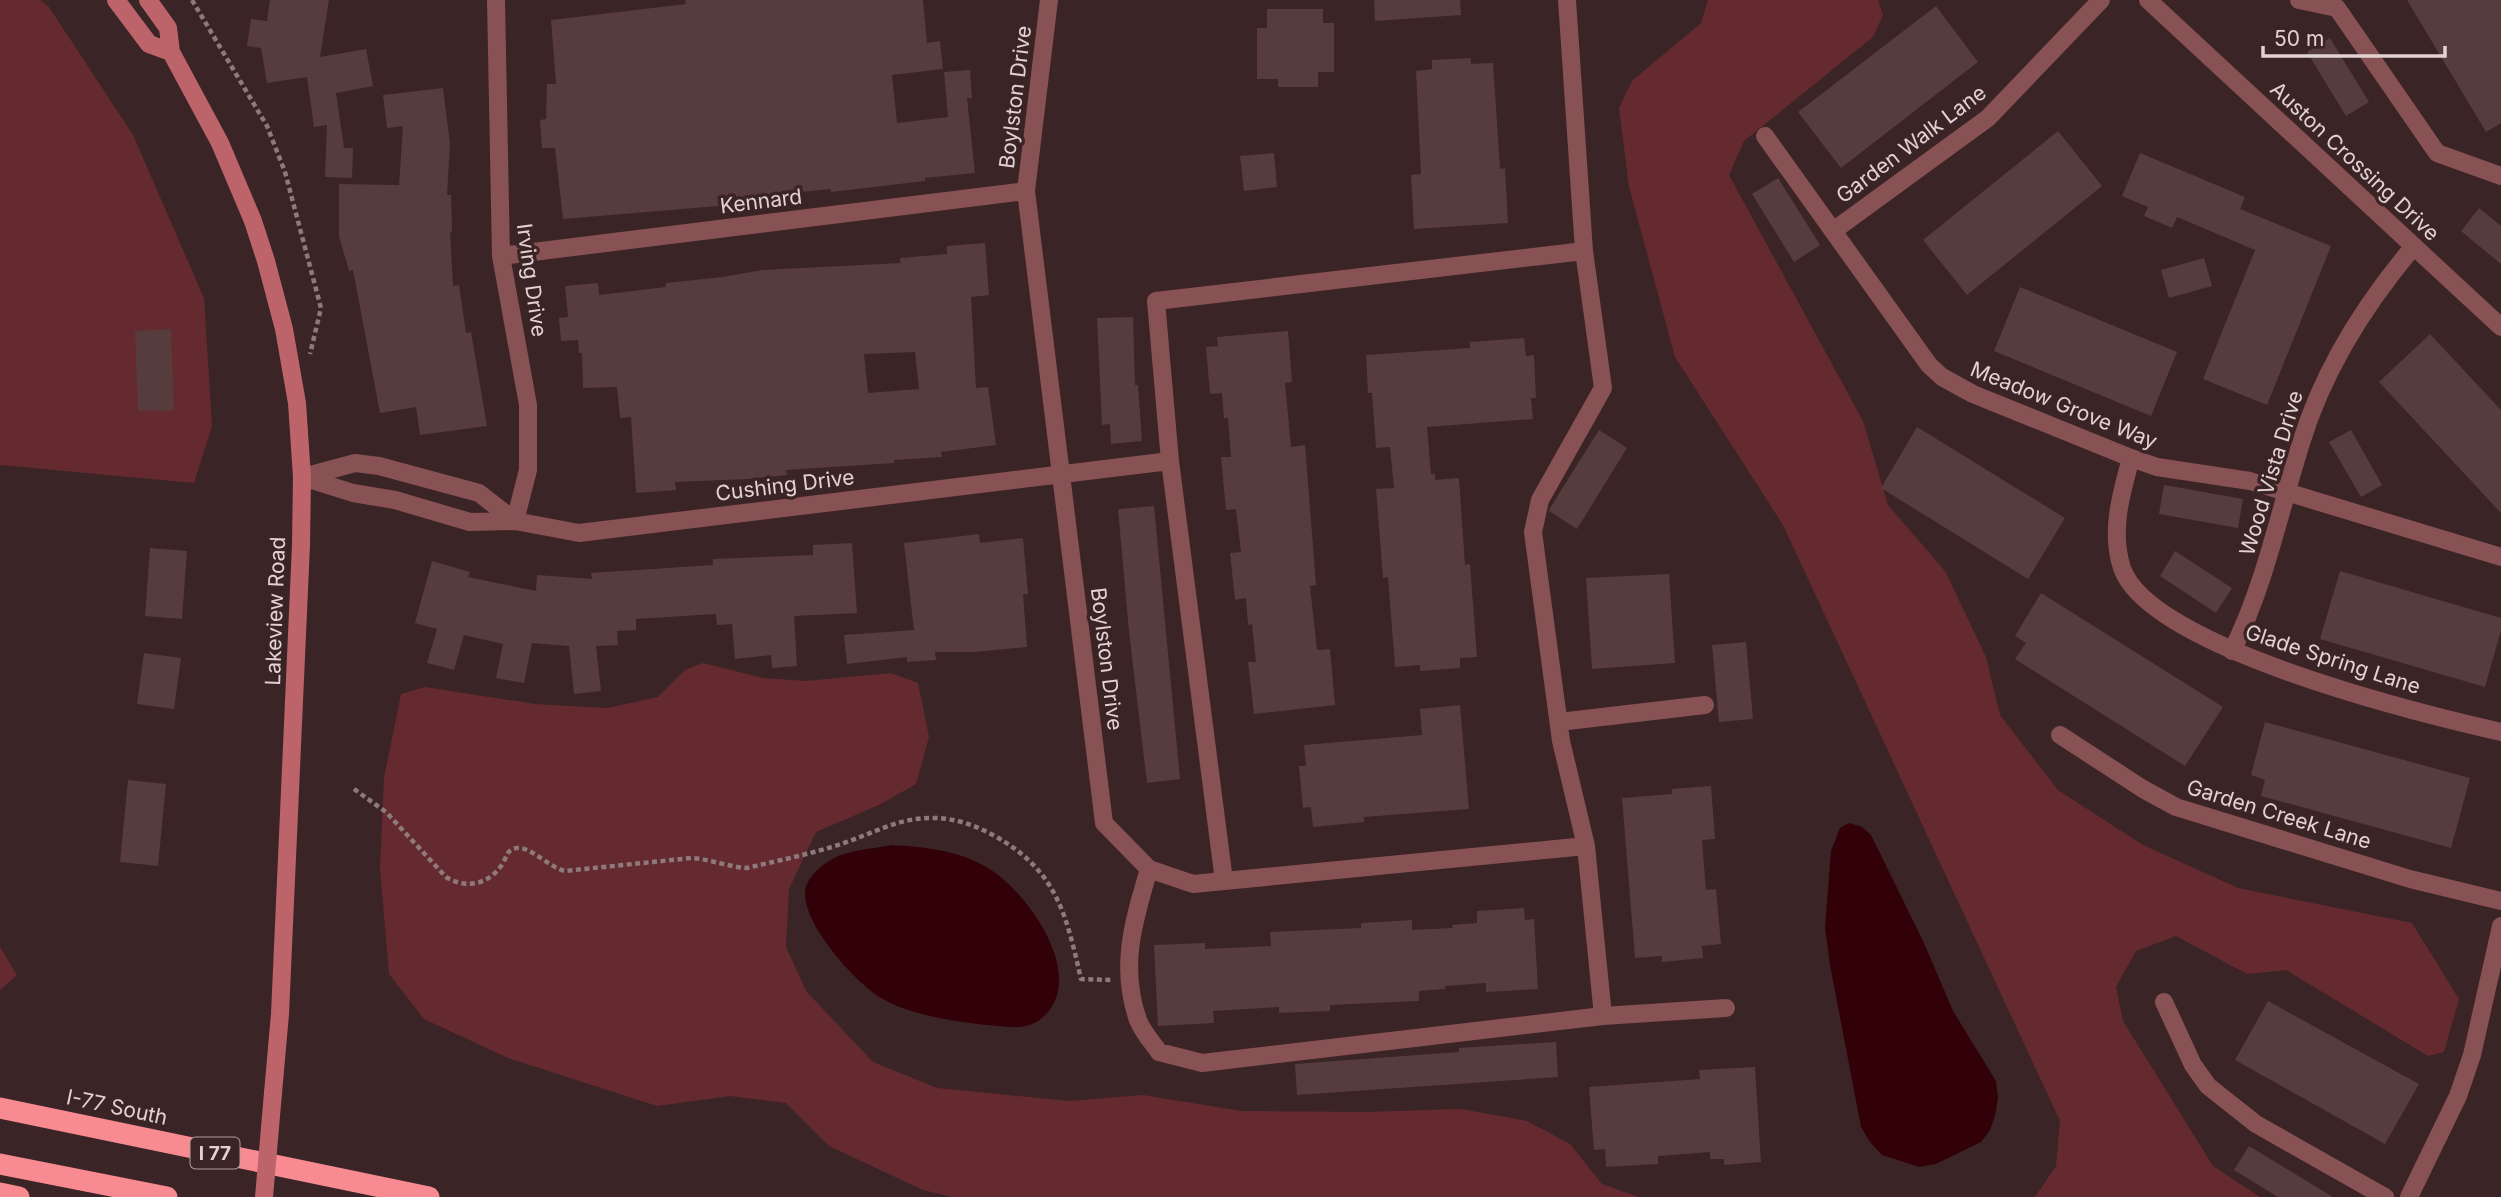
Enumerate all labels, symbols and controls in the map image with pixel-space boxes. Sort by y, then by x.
scale bar [2263,14,2445,58]
street label: Boylston Drive [994,24,1036,170]
text: 50 m [2274,26,2324,51]
street label: Auston Crossing Drive [2265,76,2445,246]
street label: Garden Walk Lane [1831,80,1991,208]
street label: Kennard [719,184,803,218]
street label: Irving Drive [512,222,552,338]
street label: Meadow Grove Way [1967,356,2161,454]
street label: Wood Vista Drive [2234,388,2308,558]
street label: Cushing Drive [714,464,856,506]
street label: Lakeview Road [260,536,290,686]
street label: Boylston Drive [1086,586,1128,732]
street label: Glade Spring Lane [2242,619,2424,699]
street label: Garden Creek Lane [2184,774,2374,854]
street label: I-77 South [64,1084,170,1130]
road number: I 77 [190,1138,240,1168]

